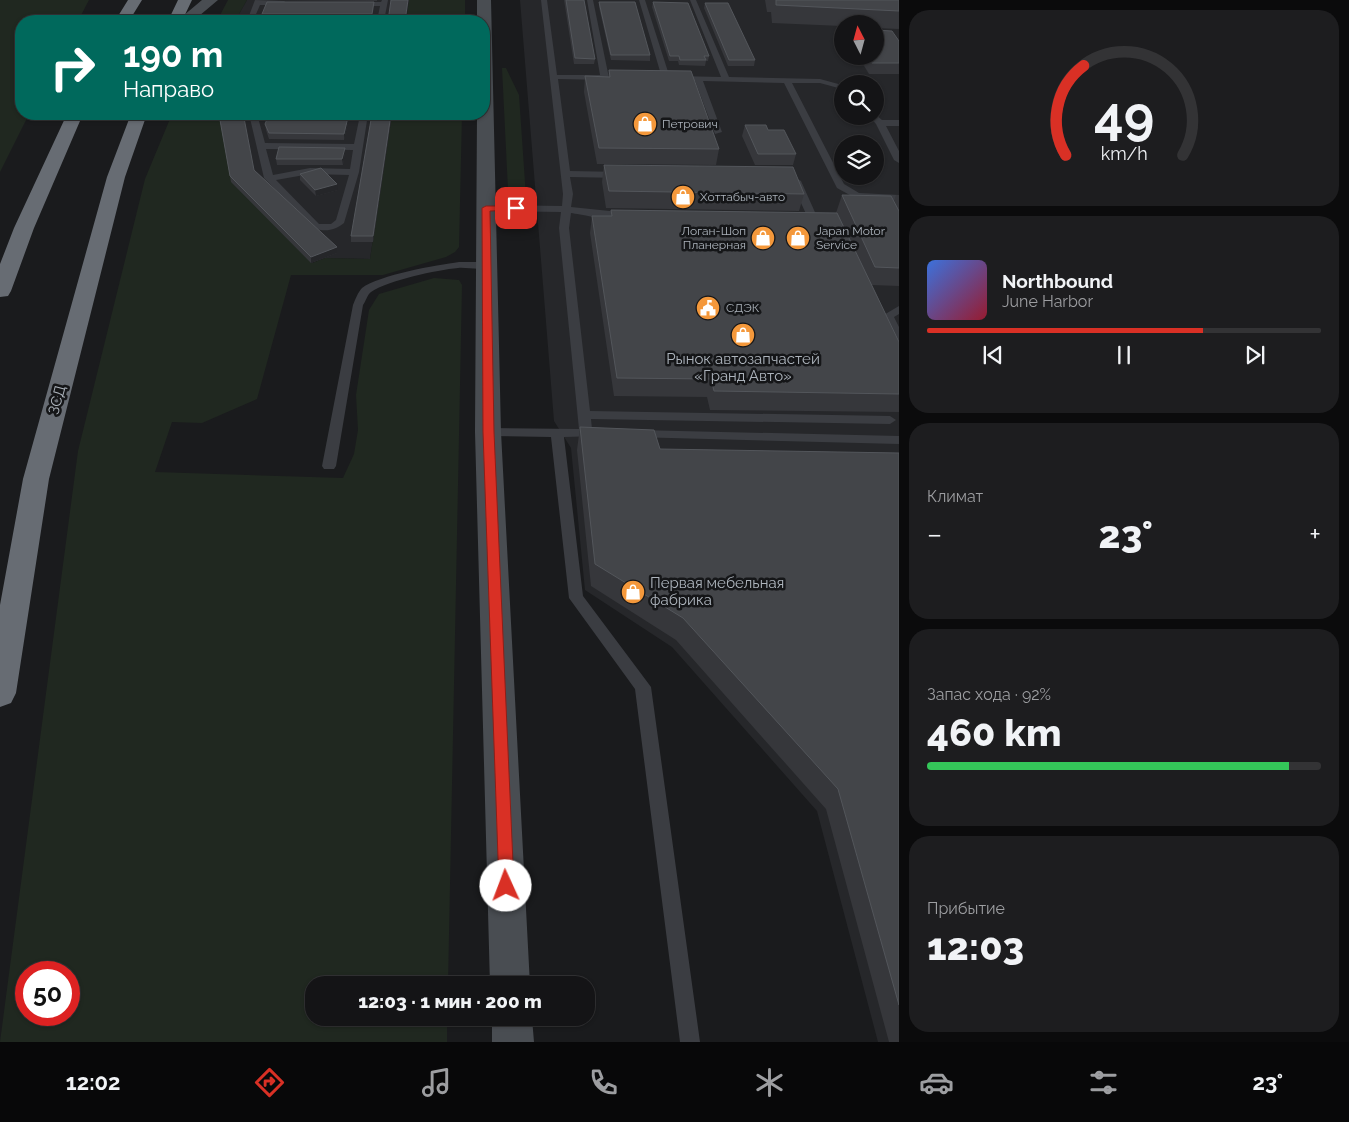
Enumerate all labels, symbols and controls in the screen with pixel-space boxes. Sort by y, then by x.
north arrow [834,15,884,65]
map controls [834,15,884,185]
text: 190 m [123,34,223,75]
icon: right [40,35,105,100]
button: search [834,75,884,125]
text: Направо [123,76,214,102]
text: 49 [1094,85,1154,146]
shop icon: Петрович [632,111,658,137]
place label: Петрович [662,117,718,131]
button: layers [834,135,884,185]
text: km/h [1100,143,1148,164]
shop icon: Хоттабыч-авто [670,184,696,210]
pin [495,187,537,229]
place label: Хоттабыч-авто [700,190,785,204]
icon: arrive [502,194,530,222]
place label: Логан-Шоп Планерная [681,224,746,252]
place label: Japan Motor Service [816,224,886,252]
shop icon: Логан-Шоп Планерная [750,225,776,251]
shop icon: Japan Motor Service [785,225,811,251]
text: Northbound [1002,270,1113,292]
text: June Harbor [1002,292,1093,311]
public building icon: СДЭК [695,295,721,321]
place label: СДЭК [726,301,760,315]
shop icon: Рынок автозапчастей «Гранд Авто» [730,322,756,348]
icon: previous [979,341,1007,369]
icon: pause [1110,341,1138,369]
icon: next [1241,341,1269,369]
place label: Рынок автозапчастей «Гранд Авто» [666,350,820,385]
street label: ЗСД [44,383,70,417]
text: Климат [927,487,983,506]
text: 23° [1099,512,1153,557]
text: − [927,518,942,551]
text: + [1309,518,1321,551]
place label: Первая мебельная фабрика [650,574,784,609]
shop icon: Первая мебельная фабрика [620,579,646,605]
text: Запас хода · 92% [927,685,1051,704]
text: 460 km [927,710,1061,755]
position arrow [479,859,531,911]
text: Прибытие [927,899,1005,918]
text: 12:03 [927,924,1024,969]
speed limit sign: 50 [15,961,80,1026]
text: 12:03 · 1 мин · 200 m [358,990,542,1012]
icon: directions [252,1065,287,1100]
icon: music [419,1065,454,1100]
icon: phone [586,1065,621,1100]
icon: climate [752,1065,787,1100]
icon: car [919,1065,954,1100]
icon: filters [1086,1065,1121,1100]
text: 12:02 [66,1069,121,1095]
text: 23° [1253,1069,1283,1095]

